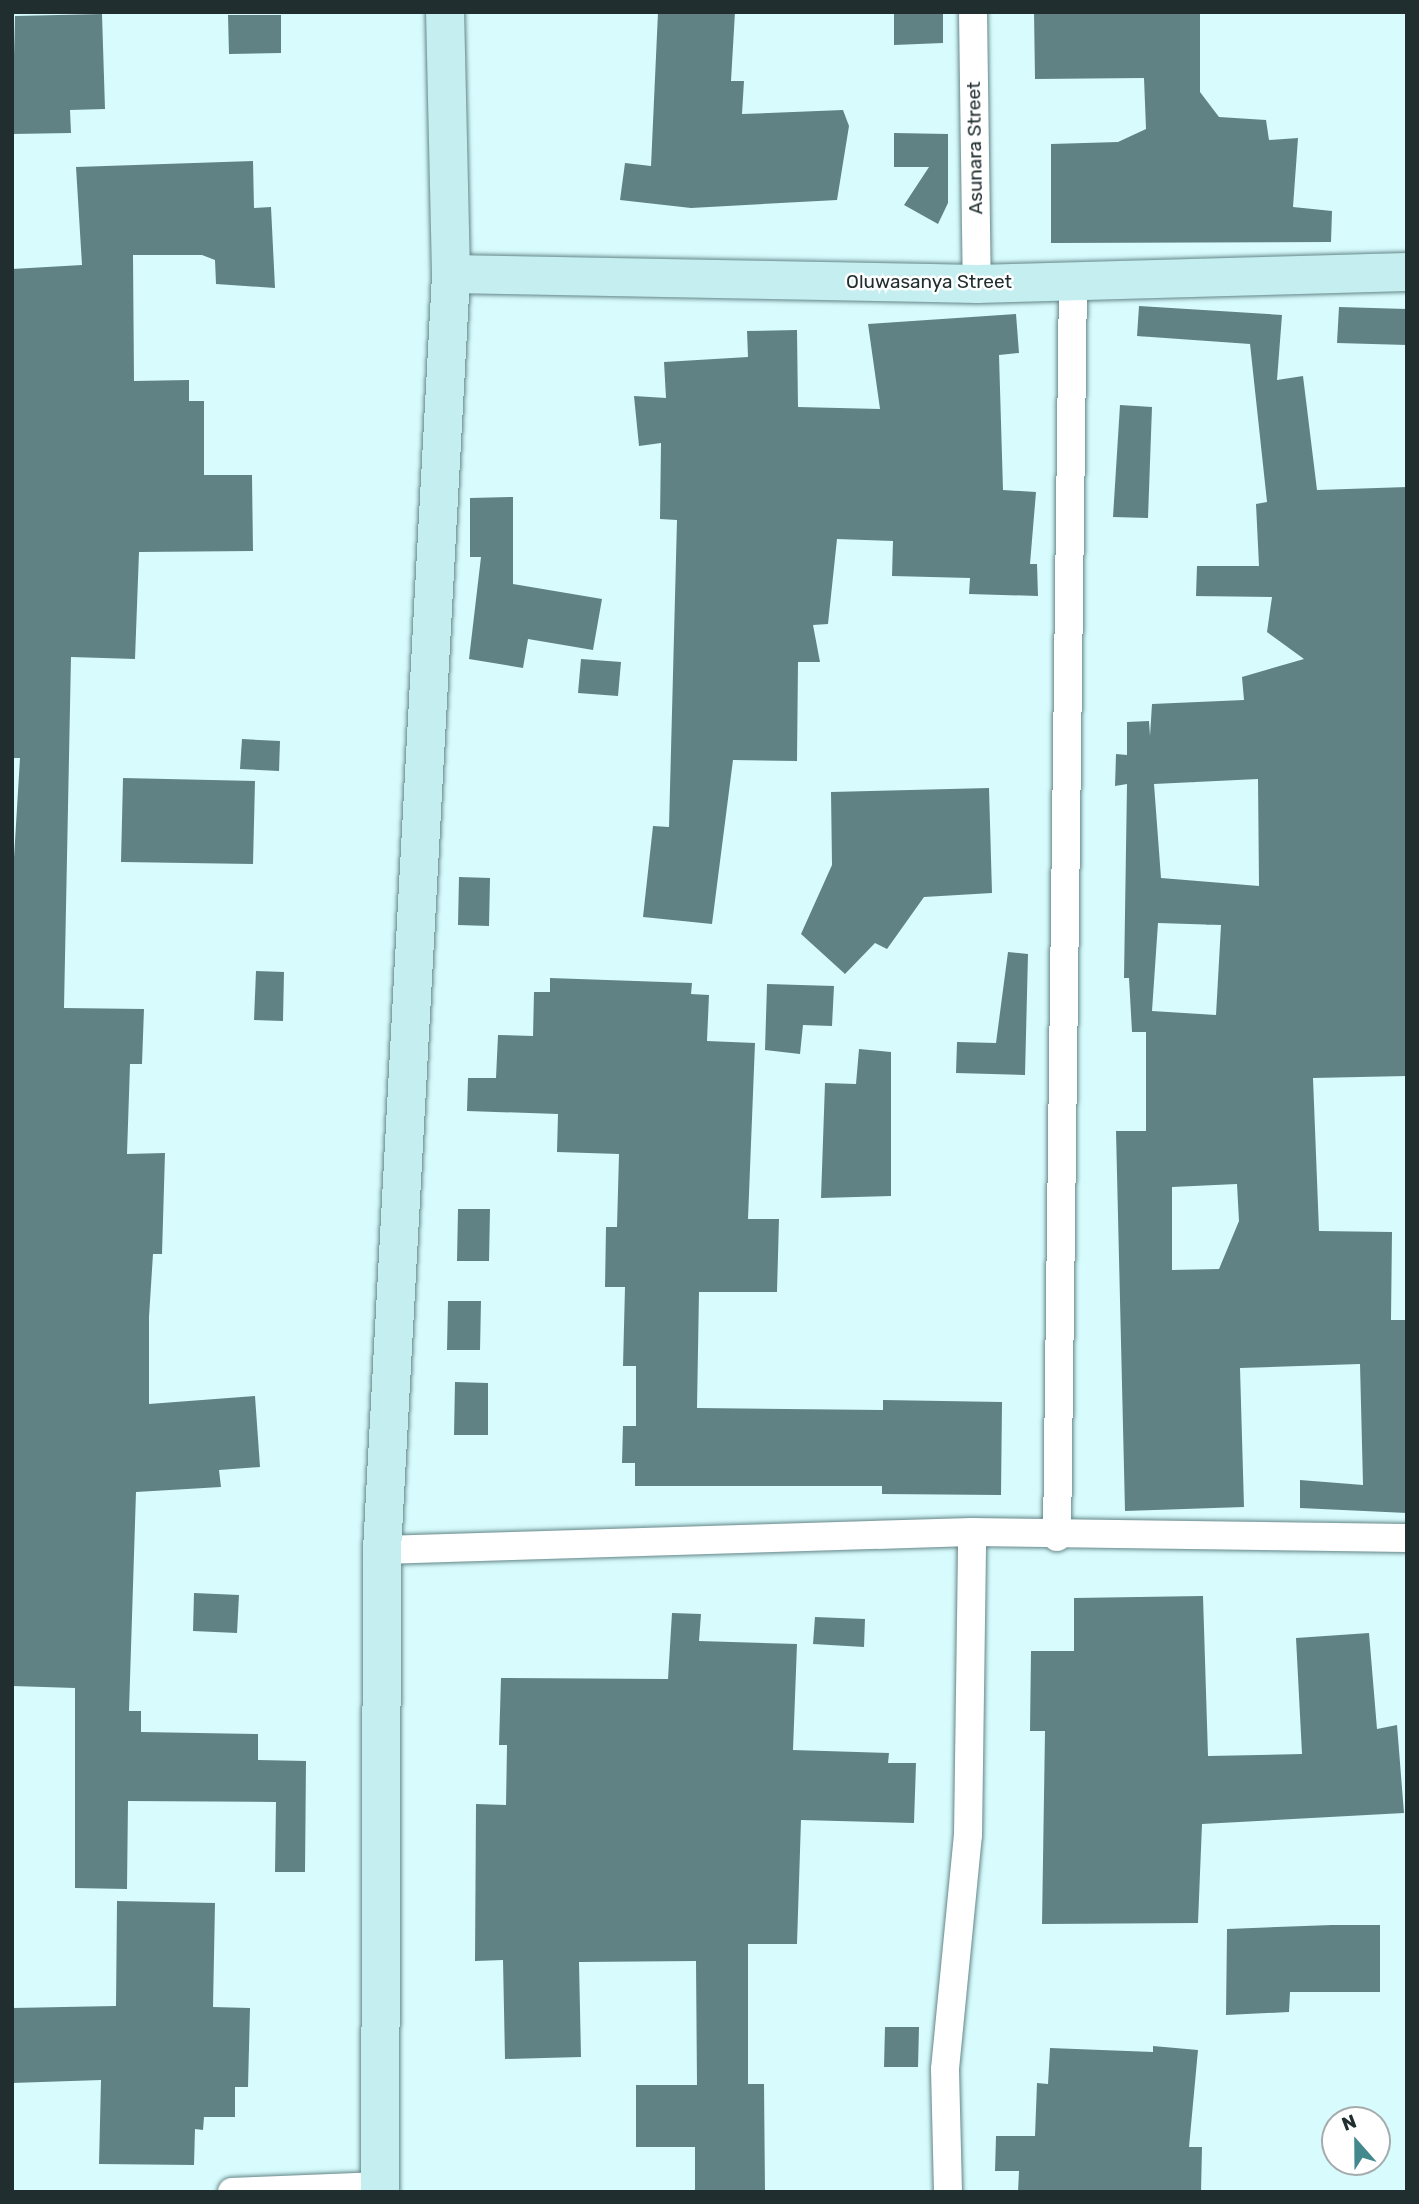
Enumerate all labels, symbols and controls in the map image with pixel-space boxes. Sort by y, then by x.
street label: Asunara Street [962,81,988,215]
street label: Oluwasanya Street [846,271,1012,293]
north arrow [1321,2106,1391,2176]
text: N [1339,2110,1360,2136]

